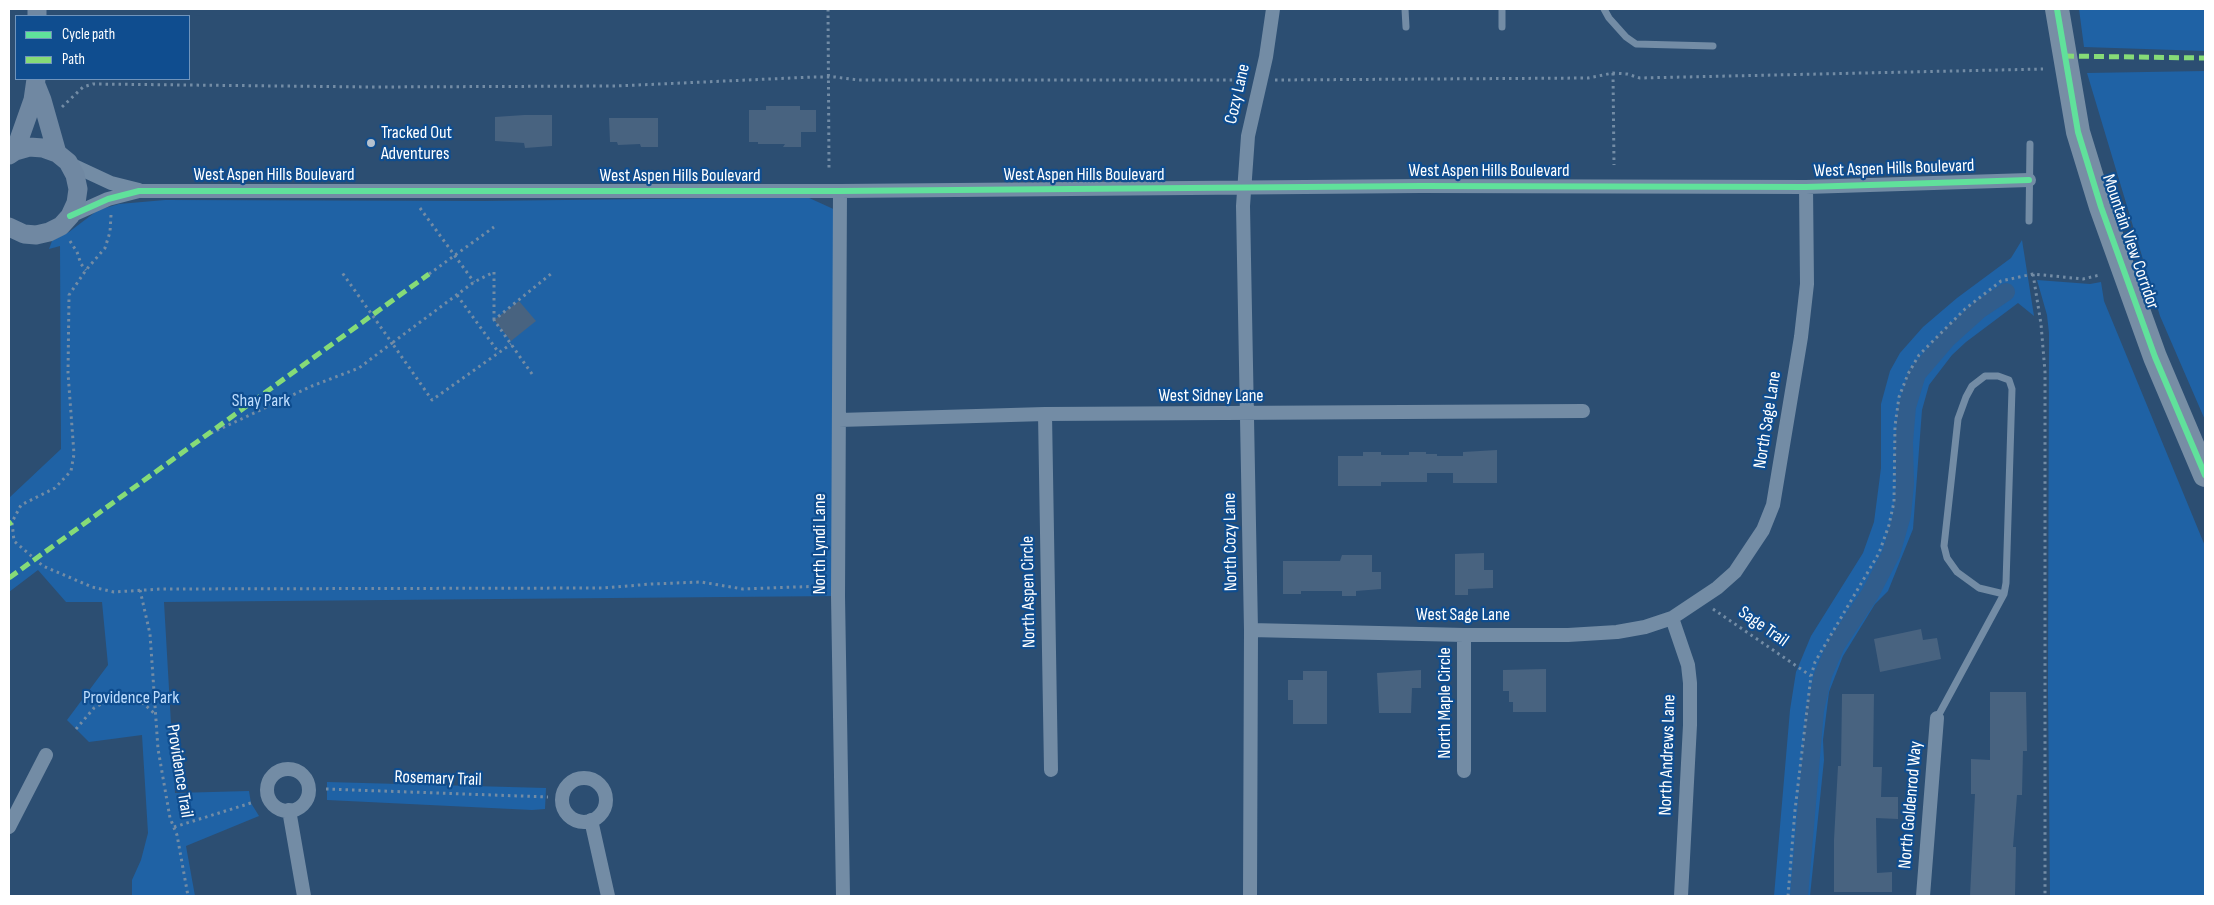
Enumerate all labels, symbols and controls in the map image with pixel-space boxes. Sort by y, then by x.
legend [15,15,190,80]
text: Cycle path [62,25,115,44]
text: Path [62,50,85,69]
street label: Cozy Lane [1221,62,1255,126]
place label: Tracked Out Adventures [381,122,452,164]
marker: Tracked Out Adventures [365,137,377,149]
street label: West Aspen Hills Boulevard [1813,155,1975,183]
street label: West Aspen Hills Boulevard [1409,160,1569,182]
street label: West Aspen Hills Boulevard [194,164,354,186]
street label: West Aspen Hills Boulevard [1004,164,1164,186]
street label: West Aspen Hills Boulevard [600,165,760,187]
street label: Mountain View Corridor [2097,172,2163,312]
street label: North Sage Lane [1750,370,1786,470]
street label: West Sidney Lane [1158,385,1264,407]
park label: Shay Park [232,390,290,412]
street label: North Cozy Lane [1219,492,1243,592]
street label: North Lyndi Lane [809,493,831,595]
street label: North Aspen Circle [1017,536,1041,648]
street label: Sage Trail [1734,602,1792,652]
street label: West Sage Lane [1416,604,1510,626]
street label: North Maple Circle [1434,647,1456,759]
park label: Providence Park [83,687,179,709]
street label: North Andrews Lane [1655,694,1681,816]
street label: Providence Trail [161,723,197,819]
street label: North Goldenrod Way [1895,740,1927,870]
street label: Rosemary Trail [394,767,482,791]

